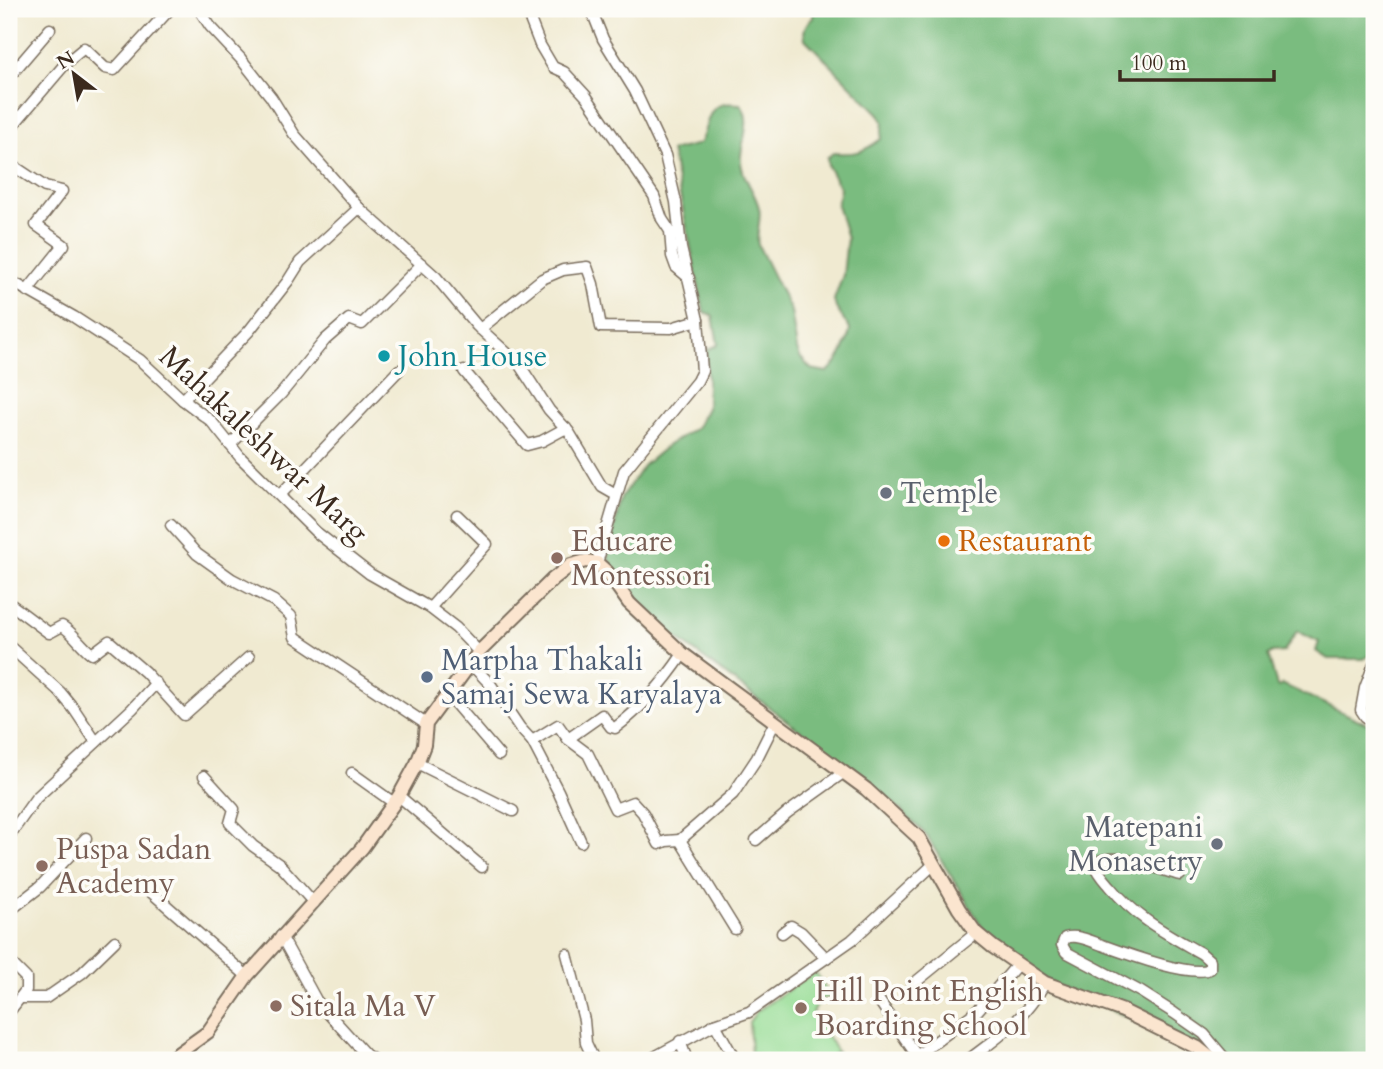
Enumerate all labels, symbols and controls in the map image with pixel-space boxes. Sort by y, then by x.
north arrow [38,38,108,108]
scale bar [1120,38,1274,82]
text: N [52,45,80,76]
text: 100 m [1131,49,1187,78]
street label: Mahakaleshwar Marg [150,336,377,552]
place label: John House [394,336,547,377]
marker: John House [376,348,392,364]
place label: Temple [900,473,998,514]
marker: Temple [878,485,894,501]
place label: Educare Montessori [571,521,711,596]
place label: Restaurant [958,521,1092,562]
marker: Restaurant [936,533,952,549]
marker: Educare Montessori [549,550,565,566]
place label: Marpha Thakali Samaj Sewa Karyalaya [441,640,722,715]
marker: Marpha Thakali Samaj Sewa Karyalaya [419,669,435,685]
place label: Matepani Monasetry [1069,807,1203,882]
place label: Puspa Sadan Academy [56,829,211,904]
marker: Matepani Monasetry [1209,836,1225,852]
marker: Puspa Sadan Academy [34,858,50,874]
place label: Hill Point English Boarding School [815,971,1044,1046]
place label: Sitala Ma V [290,986,436,1027]
marker: Sitala Ma V [268,998,284,1014]
marker: Hill Point English Boarding School [793,1000,809,1016]

